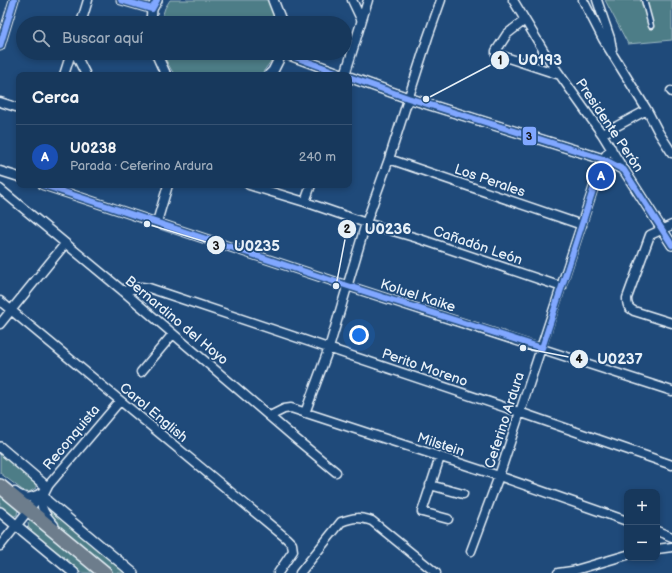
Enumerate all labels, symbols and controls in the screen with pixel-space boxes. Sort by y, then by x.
search box [16,16,352,60]
icon: search [30,27,52,49]
text: Buscar aquí [62,29,143,48]
callout: U0193 [490,47,570,74]
text: U0193 [518,51,562,70]
text: 1 [497,53,503,68]
street label: Presidente Perón [572,75,647,175]
text: Cerca [32,88,79,108]
line badge: 3 [522,126,537,146]
text: 3 [526,130,533,143]
text: U0238 [70,139,116,158]
text: A [41,149,49,165]
text: 240 m [299,149,336,165]
text: Parada · Ceferino Ardura [70,158,213,174]
street label: Los Perales [452,160,528,201]
pin: A [588,161,614,191]
callout: U0236 [337,216,419,243]
text: U0236 [365,220,411,239]
text: 2 [343,222,351,237]
street label: Cañadón León [431,222,525,269]
callout: U0235 [206,232,288,259]
text: U0235 [234,237,280,256]
text: 3 [212,239,220,254]
street label: Bernardino del Hoyo [122,272,232,369]
street label: Koluel Kaike [378,275,458,316]
your location [349,325,369,345]
street label: Perito Moreno [380,345,470,390]
callout: U0237 [569,345,650,372]
text: U0237 [597,350,643,369]
text: 4 [575,352,583,367]
street label: Ceferino Ardura [481,370,528,470]
street label: Carol English [116,379,191,446]
street label: Reconquista [39,401,104,473]
street label: Milstein [415,429,467,460]
map controls [624,489,660,561]
button: + [624,489,660,525]
button: − [624,525,660,561]

